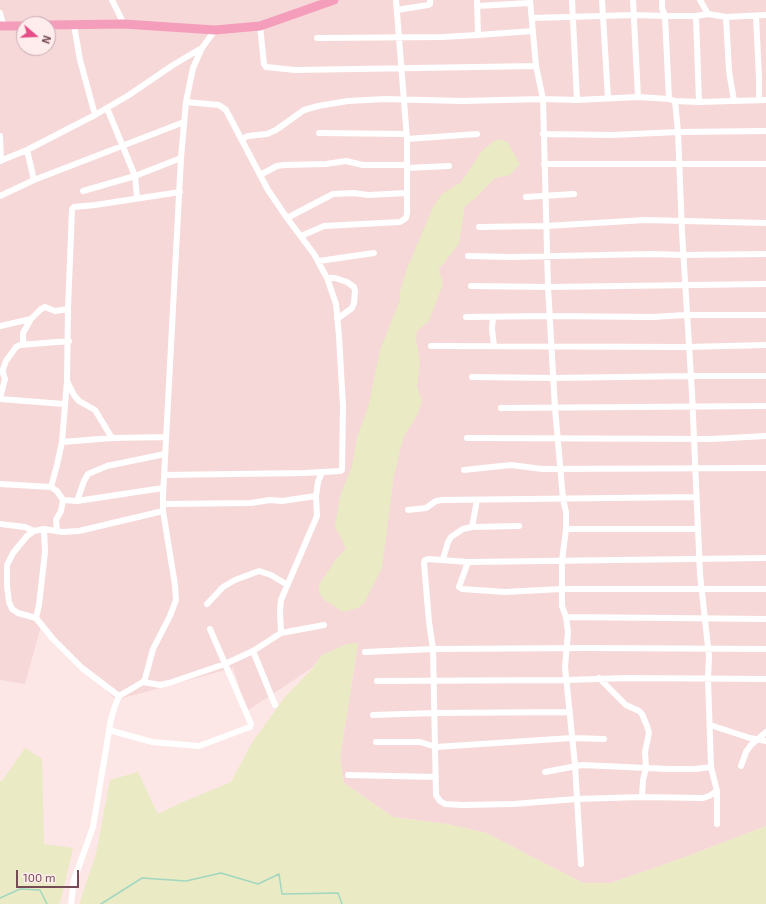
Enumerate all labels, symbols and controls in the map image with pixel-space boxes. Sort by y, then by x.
north arrow [16,16,56,56]
text: N [39,34,54,46]
scale bar [18,862,81,888]
text: 100 m [23,870,55,884]

